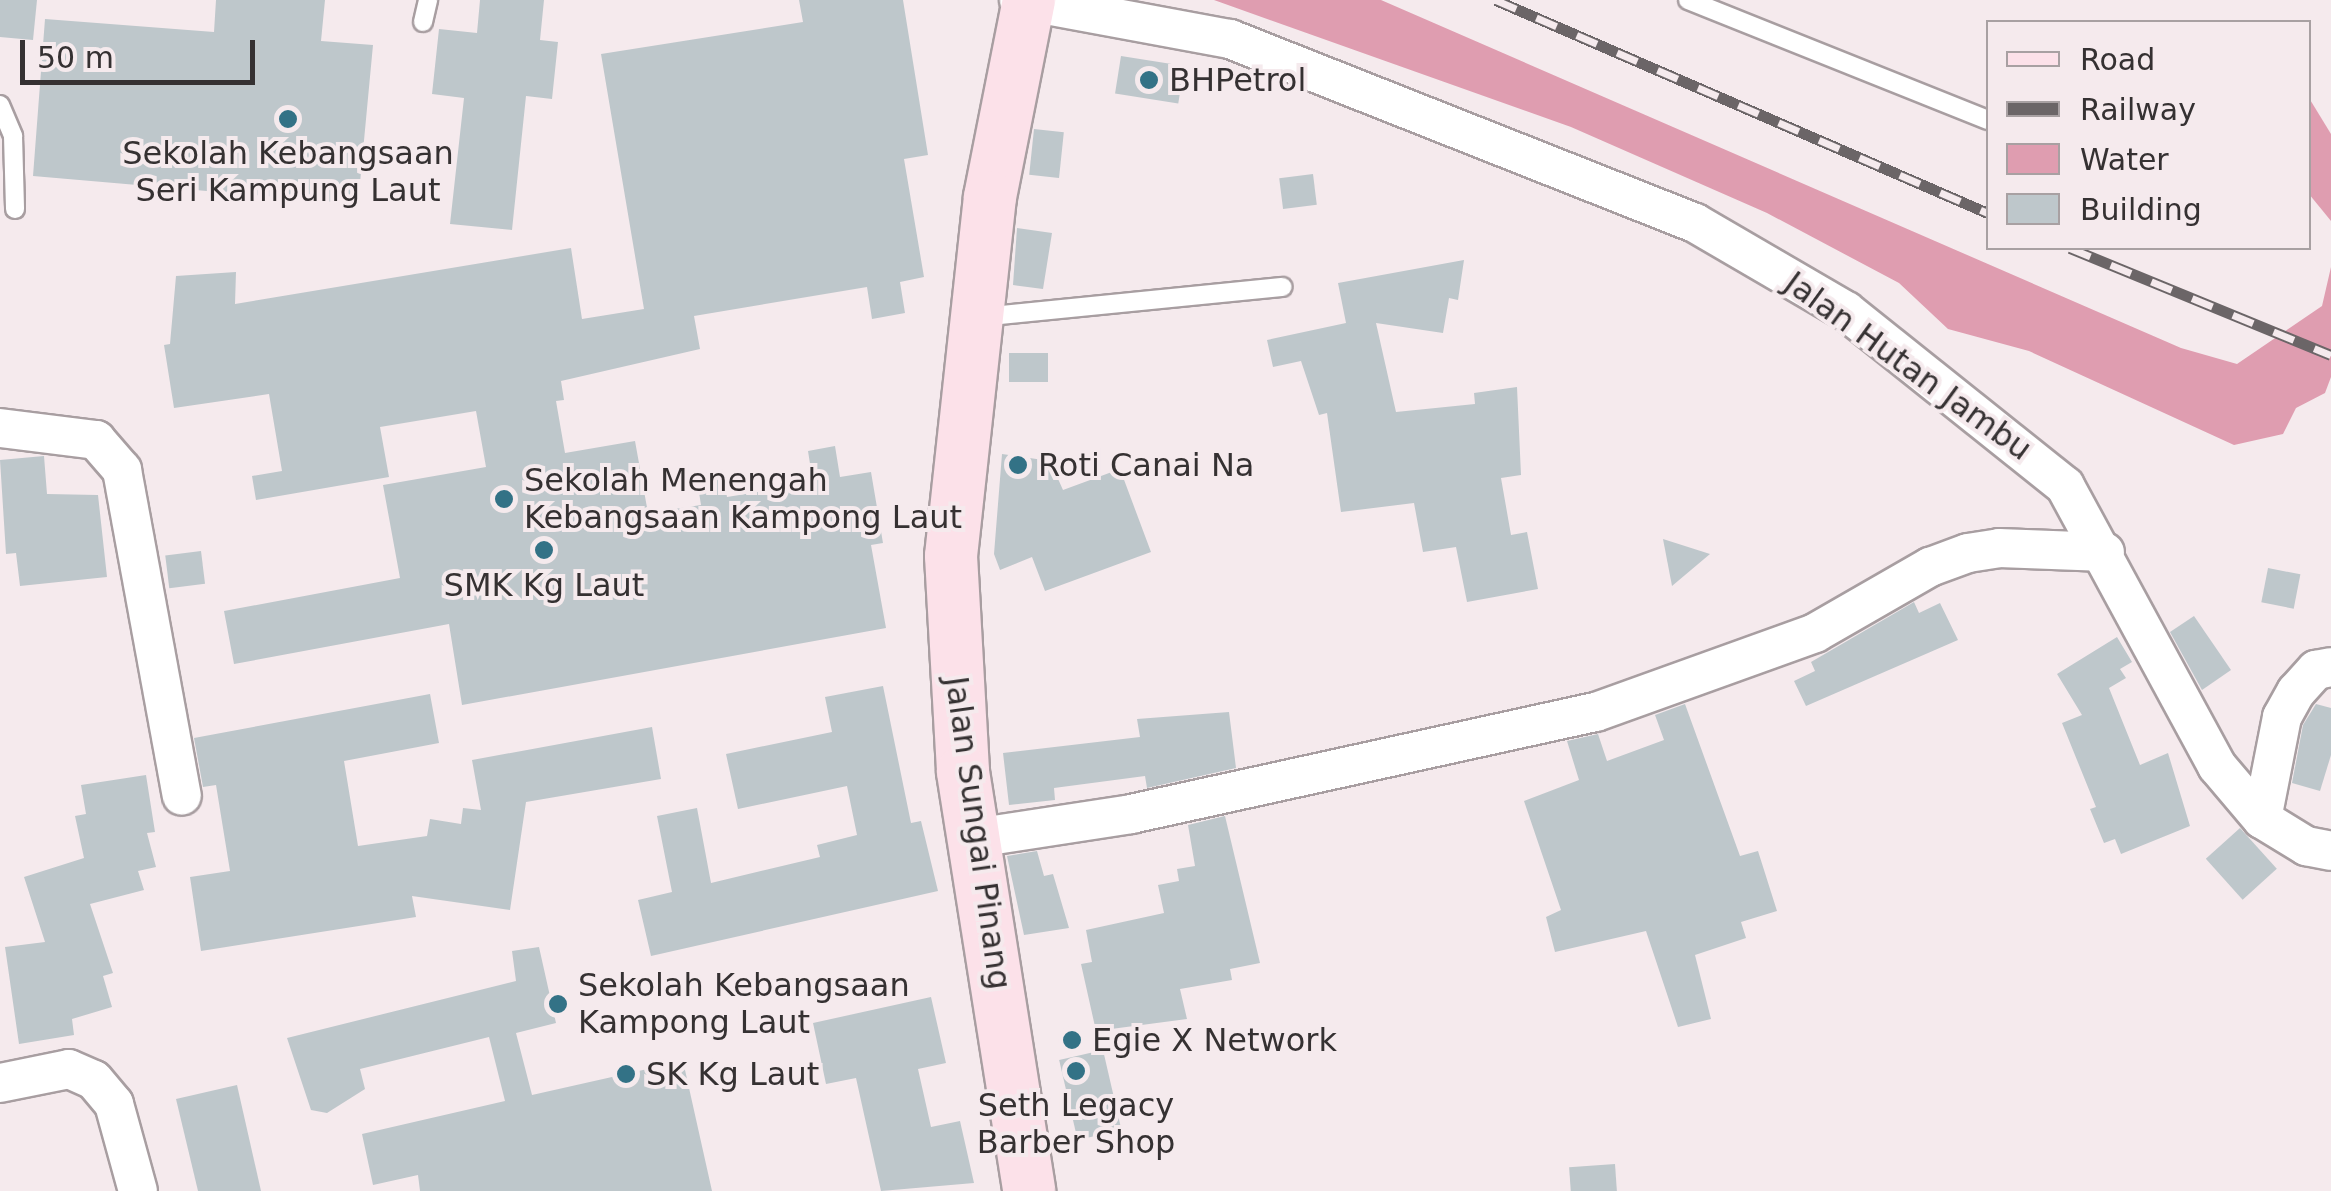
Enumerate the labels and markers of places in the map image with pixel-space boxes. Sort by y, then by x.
place label: BHPetrol [1169,61,1306,99]
marker: BHPetrol [1138,69,1160,91]
marker: Sekolah Kebangsaan Seri Kampung Laut [277,108,299,130]
place label: Sekolah Kebangsaan Seri Kampung Laut [122,135,454,210]
place label: Roti Canai Na [1038,446,1254,484]
marker: Roti Canai Na [1007,454,1029,476]
place label: Sekolah Menengah Kebangsaan Kampong Laut [524,462,962,537]
marker: Sekolah Menengah Kebangsaan Kampong Laut [493,488,515,510]
marker: SMK Kg Laut [533,539,555,561]
place label: SMK Kg Laut [444,566,644,604]
place label: Sekolah Kebangsaan Kampong Laut [578,967,910,1042]
marker: Sekolah Kebangsaan Kampong Laut [547,993,569,1015]
place label: Egie X Network [1092,1021,1337,1059]
marker: Egie X Network [1061,1029,1083,1051]
place label: SK Kg Laut [646,1055,819,1093]
marker: Seth Legacy Barber Shop [1065,1060,1087,1082]
marker: SK Kg Laut [615,1063,637,1085]
place label: Seth Legacy Barber Shop [977,1087,1175,1162]

